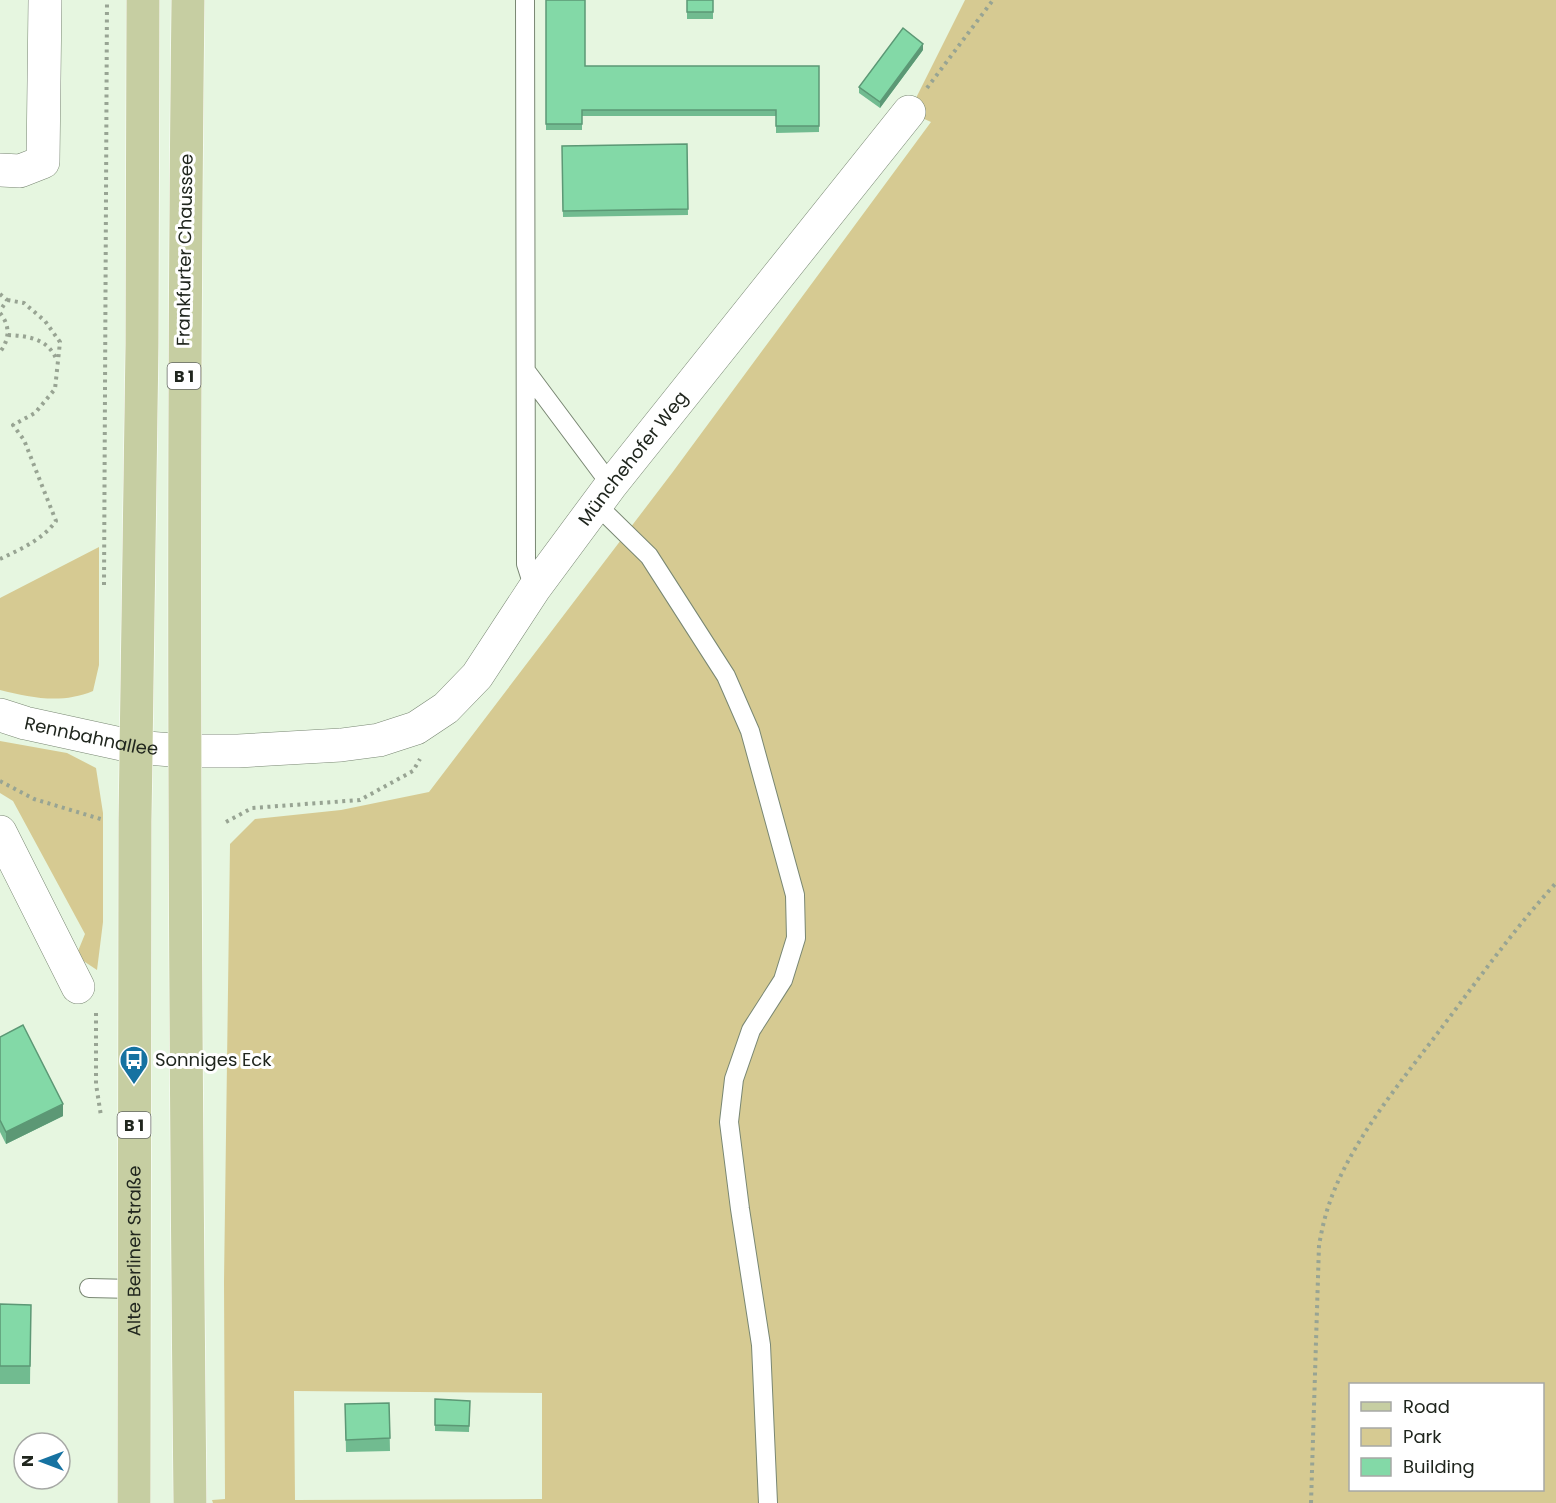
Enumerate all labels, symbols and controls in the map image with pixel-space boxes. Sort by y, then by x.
street label: Frankfurter Chaussee [170,154,199,346]
road number: B 1 [168,363,201,389]
street label: Münchehofer Weg [572,385,693,531]
street label: Rennbahnallee [22,710,159,761]
bus stop icon: Sonniges Eck [118,1044,150,1086]
place label: Sonniges Eck [155,1047,272,1072]
road number: B 1 [118,1112,150,1138]
street label: Alte Berliner Straße [121,1166,146,1336]
legend [1349,1383,1544,1491]
text: Road [1403,1394,1450,1419]
text: Park [1403,1424,1442,1449]
north arrow [12,1431,72,1491]
text: Building [1403,1454,1475,1479]
text: N [16,1455,39,1467]

